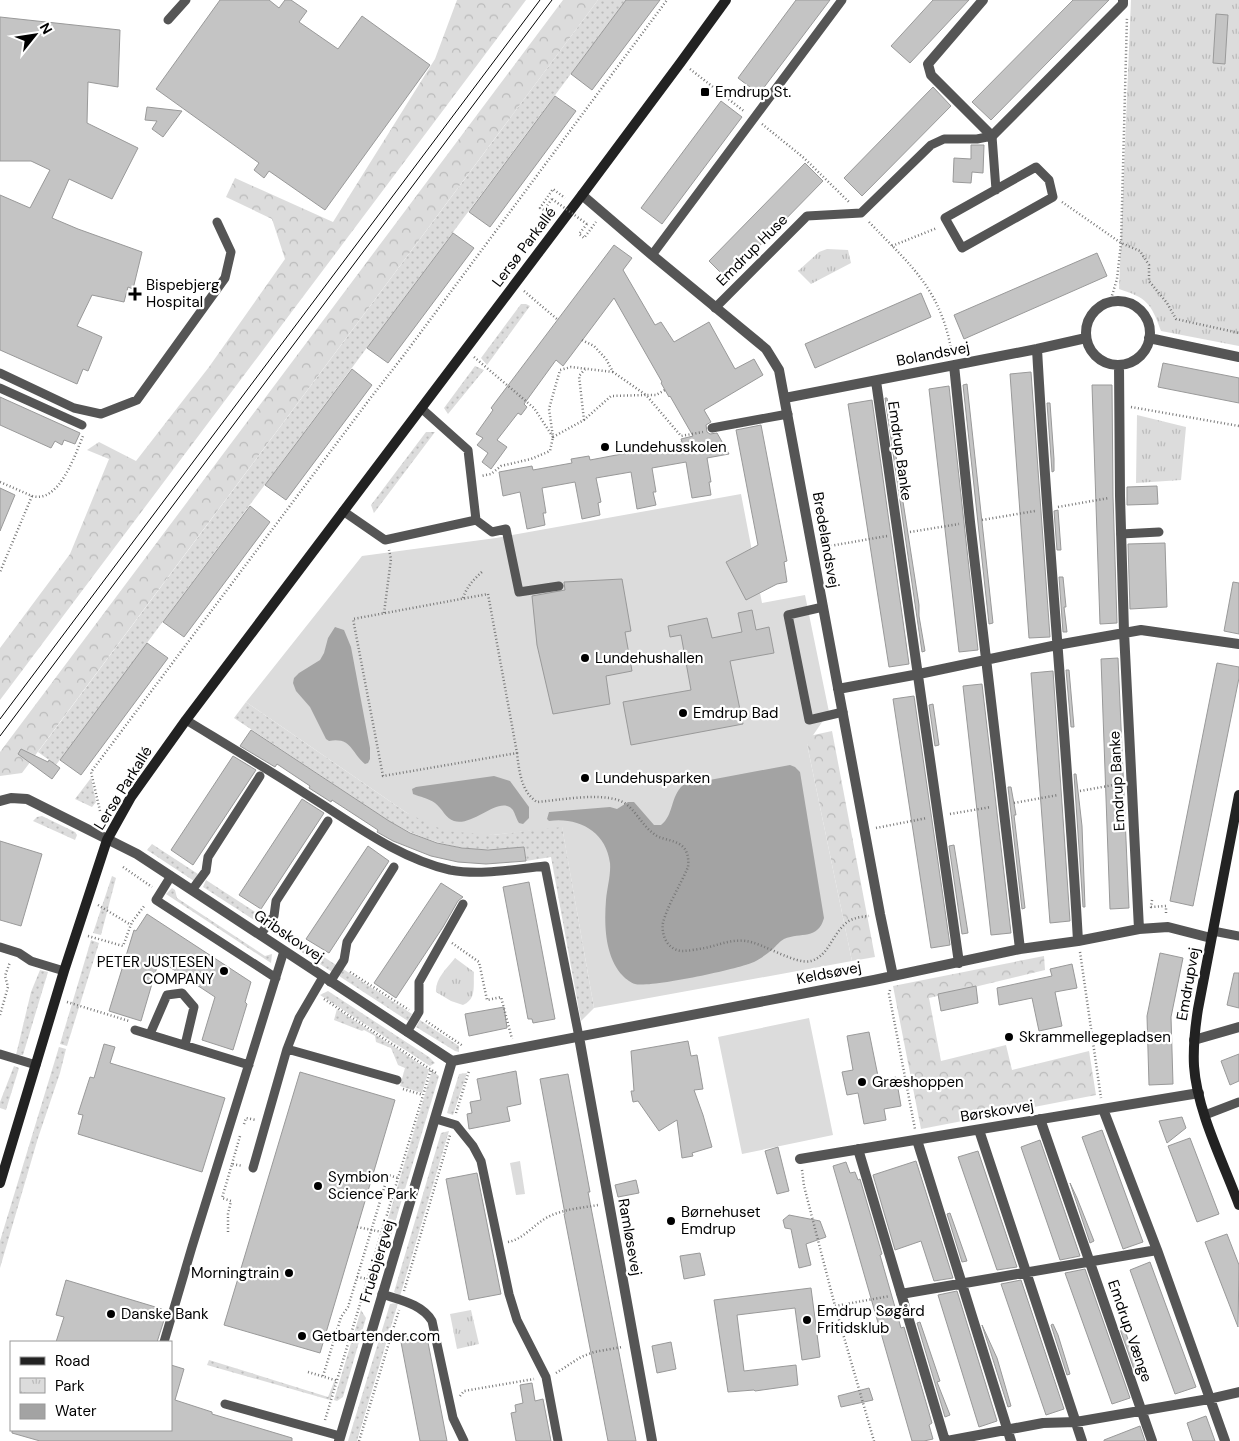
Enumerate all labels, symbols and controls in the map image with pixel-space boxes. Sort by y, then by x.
north arrow [10,10,60,60]
text: N [36,20,57,37]
place label: Emdrup St. [715,82,791,102]
marker: Emdrup St. [699,86,711,98]
street label: Lersø Parkallé [487,203,561,291]
street label: Emdrup Huse [712,210,792,290]
place label: Bispebjerg Hospital [146,275,219,312]
marker: Bispebjerg Hospital [128,287,142,301]
street label: Bolandsvej [895,337,971,371]
street label: Emdrup Banke [883,400,917,502]
place label: Lundehusskolen [615,437,727,457]
marker: Lundehusskolen [599,441,611,453]
street label: Bredelandsvej [808,490,844,590]
place label: Lundehushallen [595,648,703,668]
marker: Lundehushallen [579,652,591,664]
place label: Emdrup Bad [693,703,778,723]
marker: Emdrup Bad [677,707,689,719]
street label: Emdrup Banke [1104,730,1130,832]
street label: Lersø Parkallé [89,742,157,834]
place label: Lundehusparken [595,768,710,788]
marker: Lundehusparken [579,772,591,784]
street label: Gribskovvej [250,905,328,967]
street label: Emdrupvej [1172,946,1204,1022]
place label: PETER JUSTESEN COMPANY [97,952,214,989]
street label: Keldsøvej [795,957,863,989]
marker: PETER JUSTESEN COMPANY [218,965,230,977]
place label: Skrammellegepladsen [1019,1027,1171,1047]
marker: Skrammellegepladsen [1003,1031,1015,1043]
place label: Græshoppen [872,1072,964,1092]
marker: Græshoppen [856,1076,868,1088]
street label: Børskovvej [959,1095,1035,1127]
place label: Symbion Science Park [328,1167,417,1204]
marker: Symbion Science Park [312,1180,324,1192]
street label: Ramløsevej [613,1197,647,1277]
place label: Børnehuset Emdrup [681,1202,761,1239]
marker: Børnehuset Emdrup [665,1215,677,1227]
street label: Fruebjergvej [355,1217,399,1305]
place label: Morningtrain [191,1263,279,1283]
marker: Morningtrain [283,1267,295,1279]
street label: Emdrup Vænge [1103,1277,1157,1385]
place label: Emdrup Søgård Fritidsklub [817,1301,925,1338]
place label: Danske Bank [121,1304,209,1324]
marker: Danske Bank [105,1308,117,1320]
marker: Emdrup Søgård Fritidsklub [801,1314,813,1326]
place label: Getbartender.com [312,1326,440,1346]
marker: Getbartender.com [296,1330,308,1342]
legend [10,1341,172,1431]
text: Road [55,1351,90,1371]
text: Park [55,1376,85,1396]
text: Water [55,1401,97,1421]

